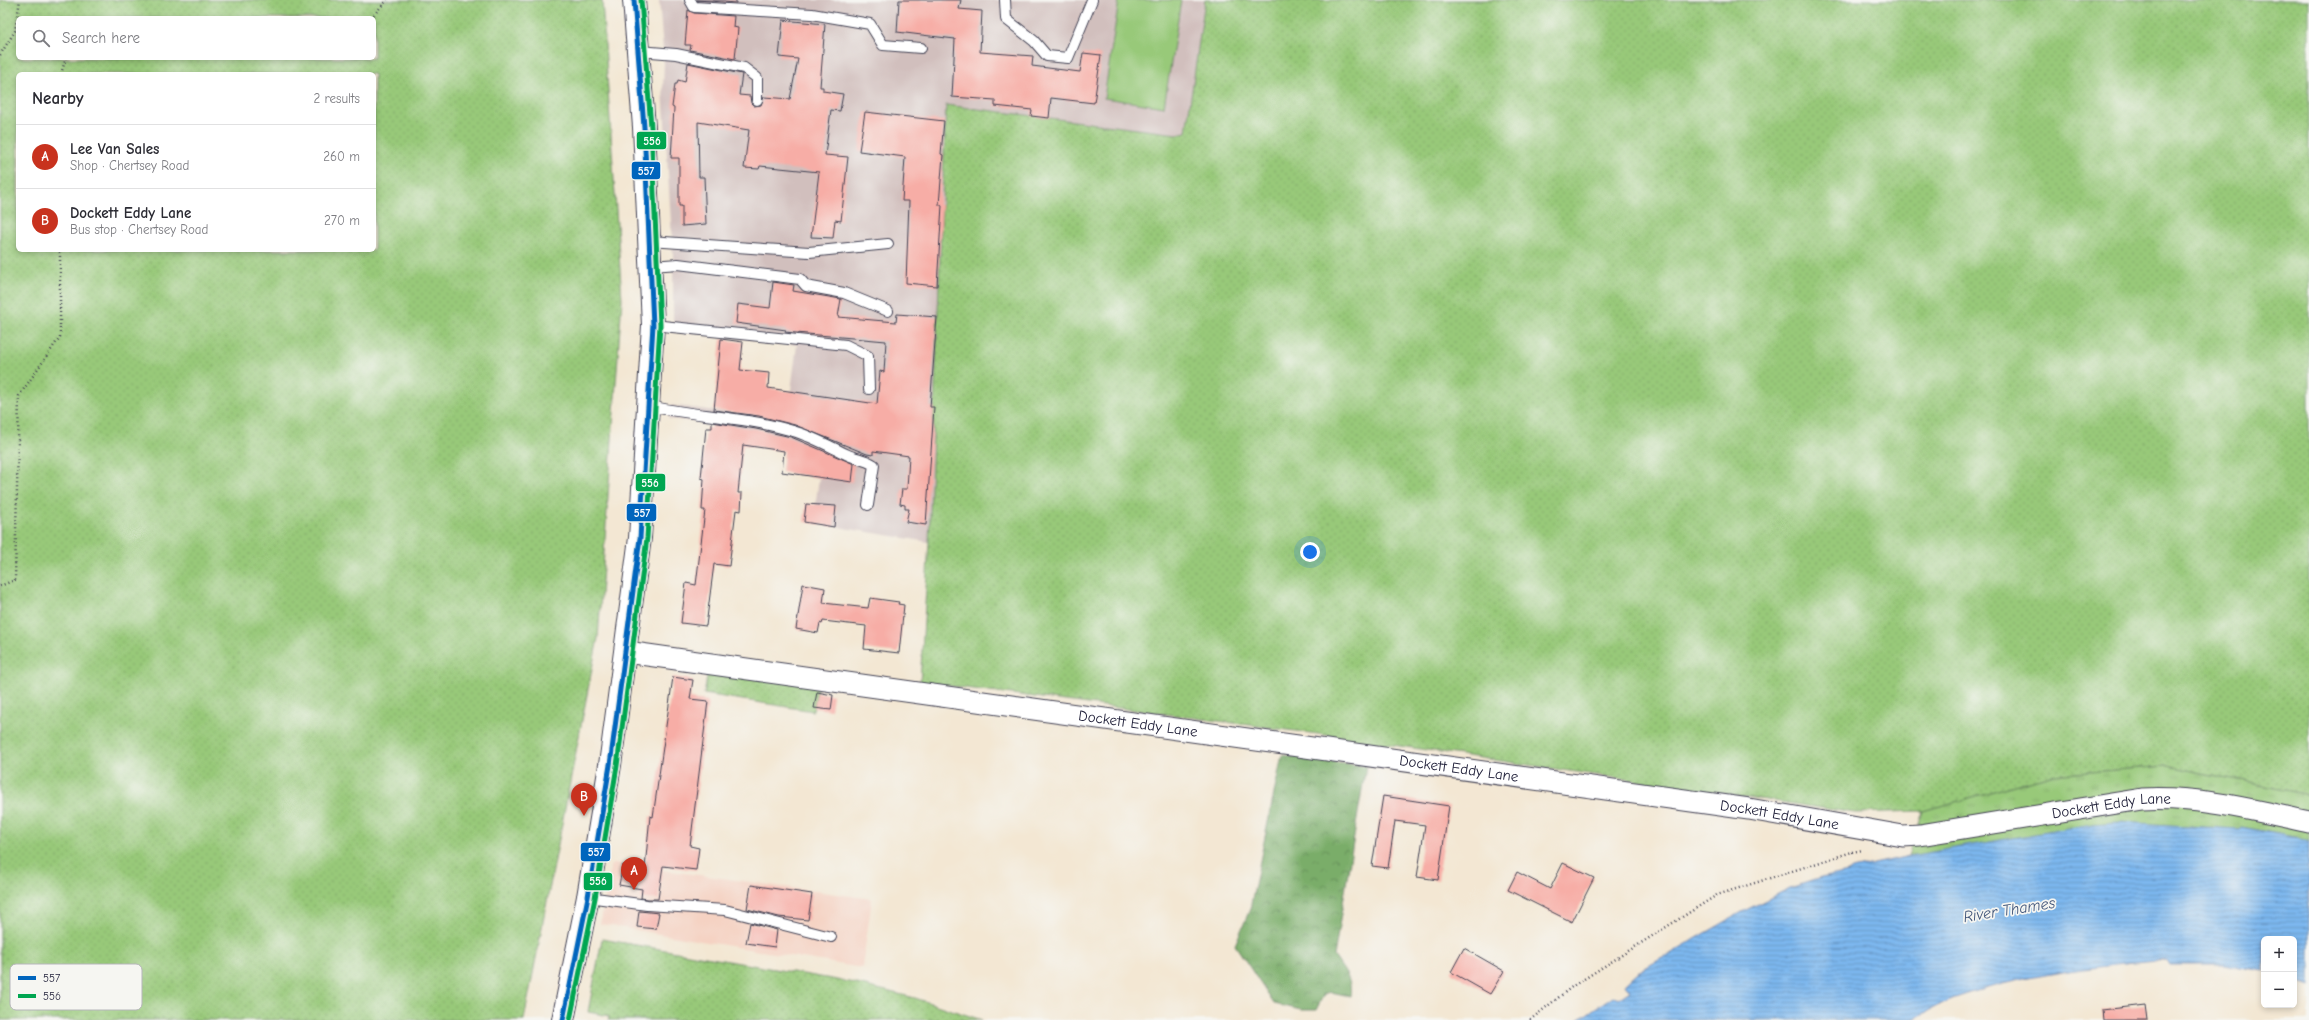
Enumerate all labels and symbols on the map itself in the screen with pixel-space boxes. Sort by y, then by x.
line badge: 556 [636,131,667,150]
text: 556 [643,135,661,148]
line badge: 557 [631,161,661,180]
text: 557 [638,165,654,178]
line badge: 556 [635,473,666,492]
text: 556 [641,477,659,490]
line badge: 557 [626,503,657,522]
text: 557 [634,507,650,520]
your location [1300,542,1320,562]
street label: Dockett Eddy Lane [1077,706,1199,741]
street label: Dockett Eddy Lane [1398,751,1520,786]
pin: B [571,783,597,816]
street label: Dockett Eddy Lane [2050,790,2172,822]
street label: Dockett Eddy Lane [1719,796,1841,834]
line badge: 557 [580,842,611,862]
text: 557 [588,846,604,859]
pin: A [621,857,647,890]
line badge: 556 [583,872,613,891]
text: 556 [589,875,607,888]
water label: River Thames [1962,894,2057,926]
legend [10,964,142,1010]
text: 557 [43,972,60,985]
text: 556 [43,990,61,1003]

